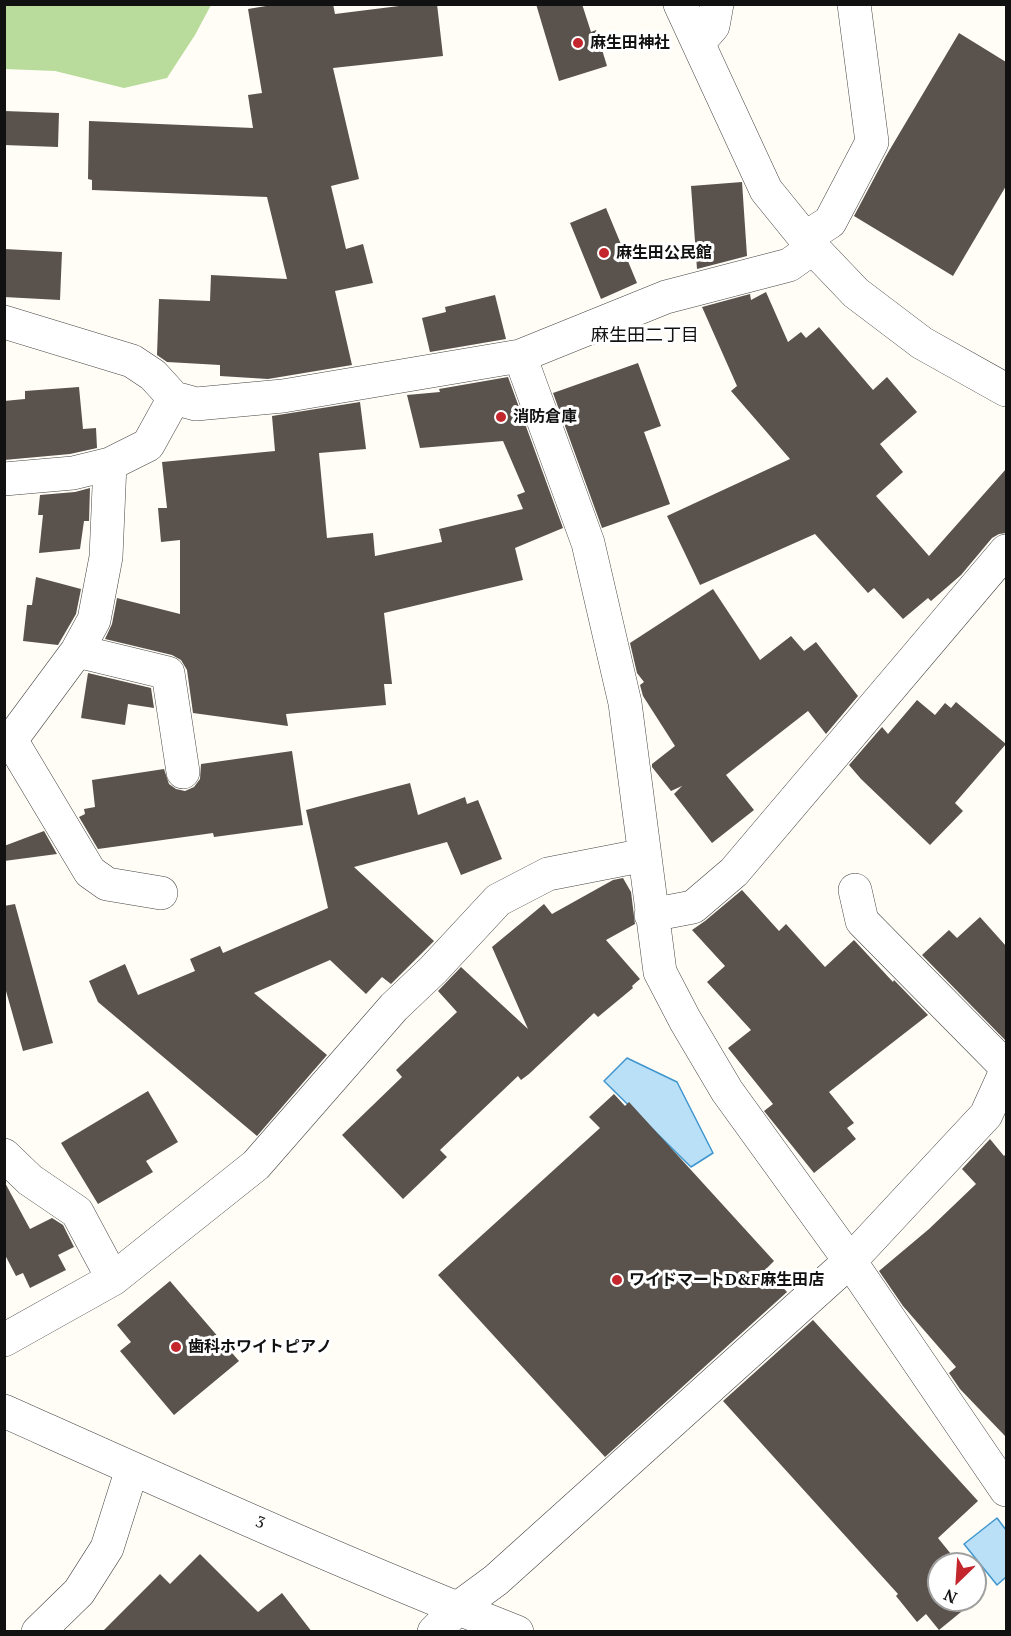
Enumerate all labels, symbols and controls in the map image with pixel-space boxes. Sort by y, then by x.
place label: 麻生田神社 [590,33,670,53]
marker: 麻生田神社 [571,36,585,50]
place label: 麻生田公民館 [616,243,712,263]
marker: 麻生田公民館 [597,246,611,260]
district label: 麻生田二丁目 [591,325,699,347]
place label: 消防倉庫 [513,407,577,427]
marker: 消防倉庫 [494,410,508,424]
place label: ワイドマートD&F麻生田店 [629,1270,824,1290]
marker: ワイドマートD&F麻生田店 [610,1273,624,1287]
place label: 歯科ホワイトピアノ [188,1337,332,1357]
marker: 歯科ホワイトピアノ [169,1340,183,1354]
street label: 3 [252,1512,268,1534]
north arrow [927,1552,987,1612]
text: N [940,1584,960,1609]

